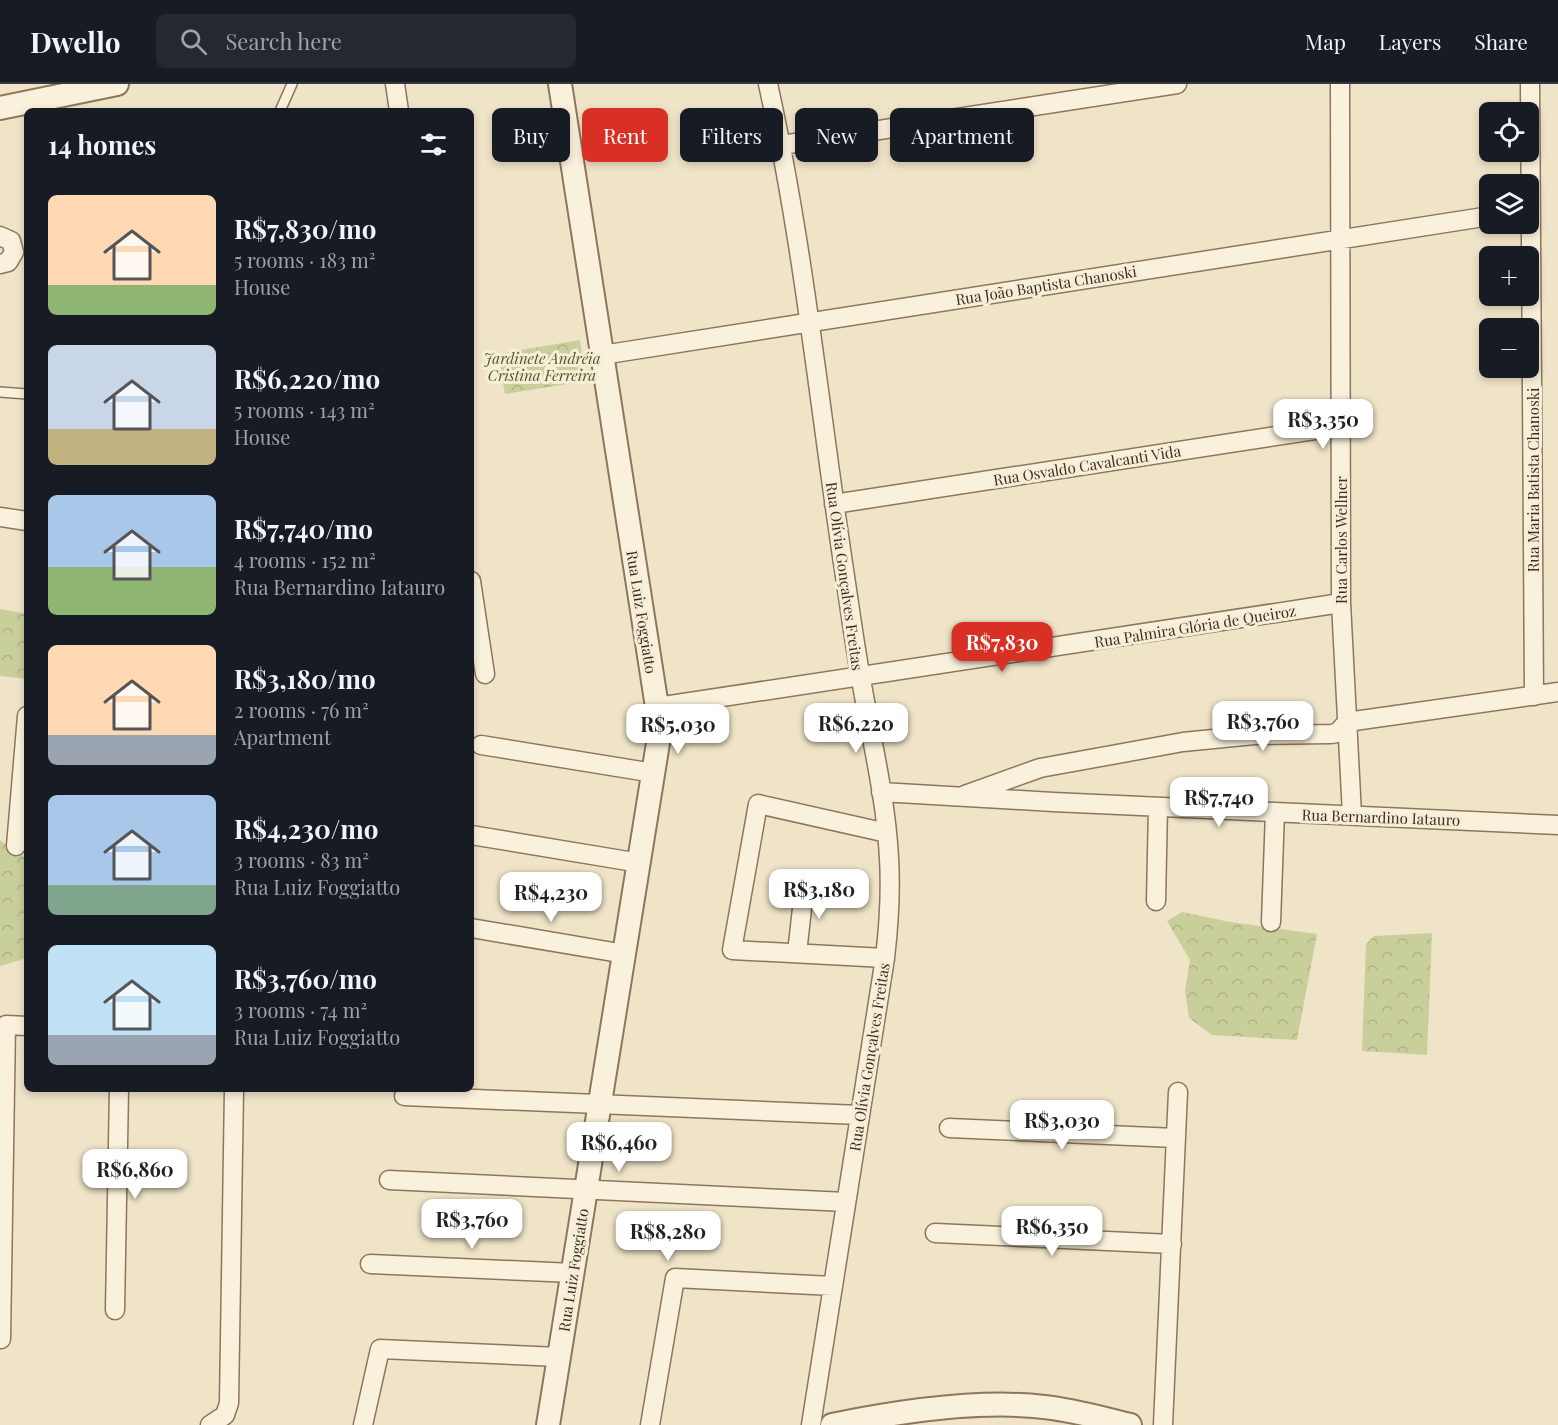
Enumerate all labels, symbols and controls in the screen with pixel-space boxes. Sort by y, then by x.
search box [156,14,576,68]
text: Dwello [30,23,120,60]
icon: search [177,25,210,58]
text: Search here [225,26,342,56]
text: Map [1305,27,1346,55]
text: Layers [1379,27,1441,55]
text: Share [1474,27,1528,55]
map controls [1479,102,1539,378]
button: locate [1479,102,1539,162]
chip: Buy [492,108,570,162]
chip: Rent [582,108,668,162]
chip: Filters [680,108,783,162]
chip: New [795,108,878,162]
chip: Apartment [890,108,1034,162]
text: 14 homes [48,127,156,162]
icon: filters [417,128,450,161]
button: layers [1479,174,1539,234]
text: R$7,830/mo [234,211,376,246]
icon: home [96,219,168,291]
text: 5 rooms · 183 m² [234,246,375,273]
button: + [1479,246,1539,306]
street label: Rua João Baptista Chanoski [954,261,1139,309]
text: House [234,273,290,300]
button: − [1479,318,1539,378]
park label: Jardinete Andréia Cristina Ferreira [484,348,601,385]
text: R$6,220/mo [234,361,380,396]
icon: home [96,369,168,441]
street label: Rua Maria Batista Chanoski [1523,387,1543,572]
text: 5 rooms · 143 m² [234,396,375,423]
pin: R$3,350 [1268,399,1378,450]
text: R$3,350 [1287,405,1359,432]
text: House [234,423,290,450]
street label: Rua Osvaldo Cavalcanti Vida [992,440,1183,490]
street label: Rua Carlos Wellner [1331,476,1351,604]
street label: Rua Olívia Gonçalves Freitas [822,480,868,672]
text: R$7,740/mo [234,511,373,546]
icon: home [96,519,168,591]
text: 4 rooms · 152 m² [234,546,376,573]
street label: Rua Luiz Foggiatto [622,549,662,675]
text: Rua Bernardino Iatauro [234,573,445,600]
street label: Rua Palmira Glória de Queiroz [1093,600,1297,652]
pin: R$7,830 [947,622,1057,673]
text: R$7,830 [966,628,1038,655]
text: R$3,180/mo [234,661,376,696]
icon: home [96,669,168,741]
text: 2 rooms · 76 m² [234,696,369,723]
pin: R$3,760 [1208,701,1318,752]
pin: R$6,220 [801,703,911,754]
pin: R$5,030 [623,704,733,755]
text: R$3,760 [1226,707,1300,734]
text: R$6,220 [818,709,894,736]
text: R$5,030 [640,710,716,737]
text: Apartment [234,723,331,750]
pin: R$7,740 [1164,777,1274,828]
text: R$7,740 [1184,783,1254,810]
street label: Rua Bernardino Iatauro [1301,804,1461,830]
text: R$4,230/mo [234,811,379,846]
icon: home [96,819,168,891]
text: 3 rooms · 83 m² [234,846,369,873]
pin: R$3,180 [764,869,874,920]
pin: R$4,230 [496,872,606,923]
text: Rua Luiz Foggiatto [234,873,400,900]
text: R$3,180 [783,875,855,902]
text: R$4,230 [514,878,588,905]
text: R$3,760/mo [234,961,377,996]
street label: Rua Olívia Gonçalves Freitas [844,961,894,1153]
icon: home [96,969,168,1041]
text: 3 rooms · 74 m² [234,996,367,1023]
text: Rua Luiz Foggiatto [234,1023,400,1050]
pin: R$3,030 [1007,1100,1117,1151]
text: R$3,030 [1024,1106,1100,1133]
pin: R$6,460 [564,1122,674,1173]
text: R$6,460 [581,1128,657,1155]
pin: R$6,860 [80,1149,190,1200]
text: R$6,860 [96,1155,174,1182]
pin: R$3,760 [417,1199,527,1250]
text: R$3,760 [435,1205,509,1232]
pin: R$6,350 [997,1206,1107,1257]
street label: Rua Luiz Foggiatto [553,1207,593,1333]
pin: R$8,280 [613,1211,723,1262]
text: R$6,350 [1015,1212,1089,1239]
text: R$8,280 [630,1217,706,1244]

